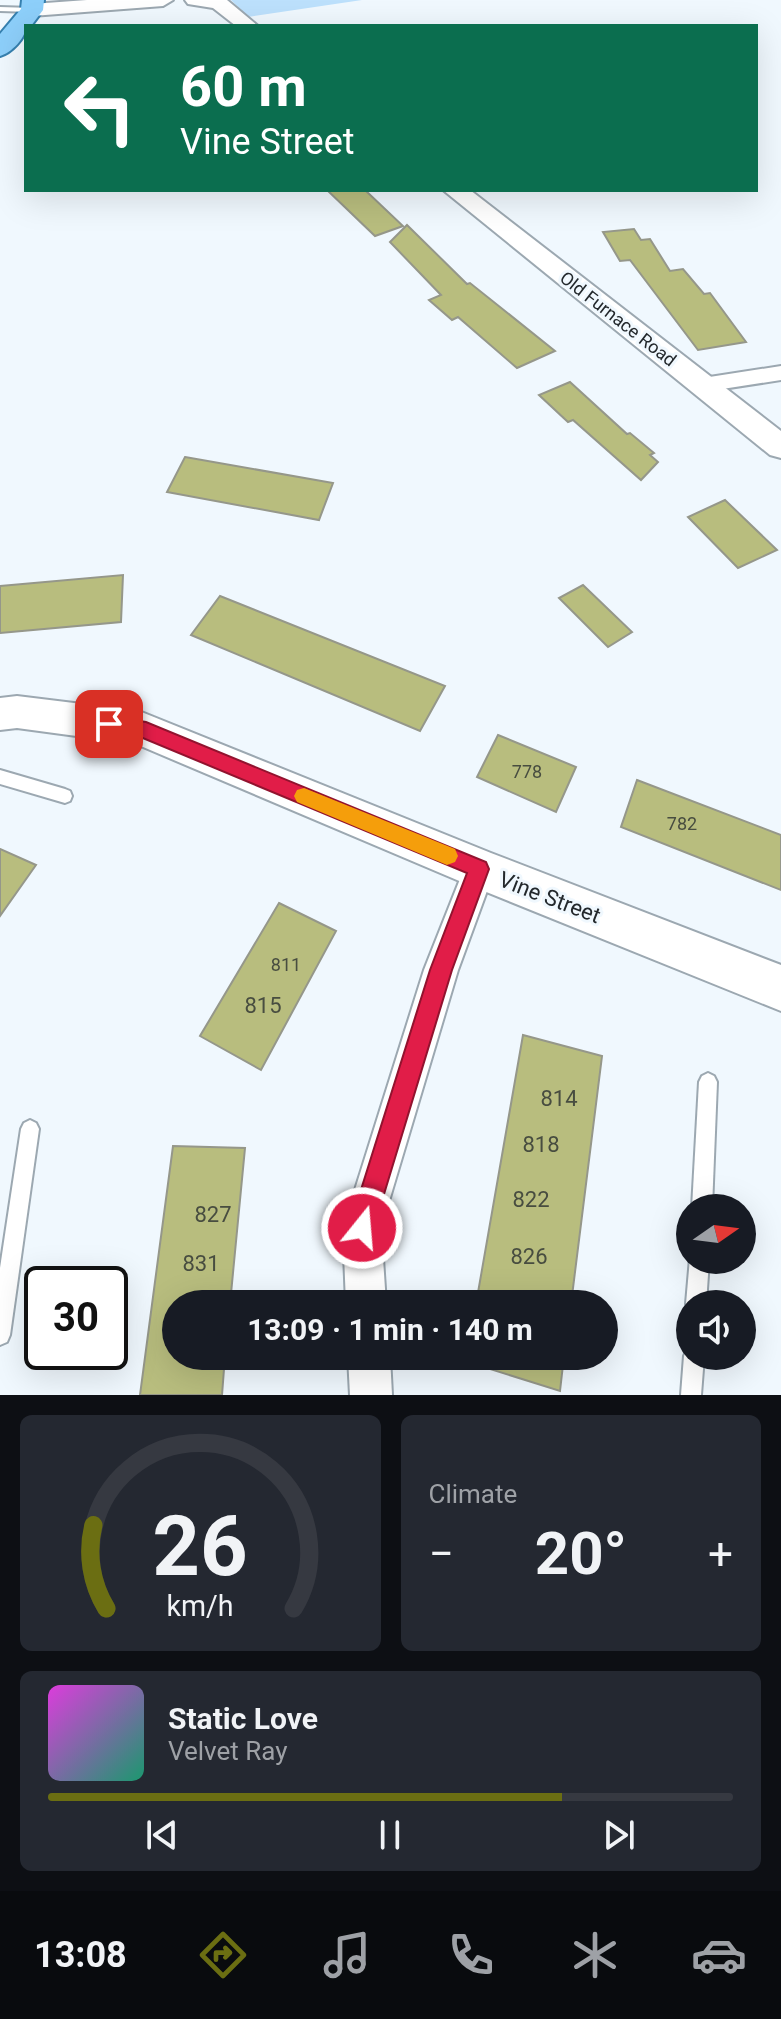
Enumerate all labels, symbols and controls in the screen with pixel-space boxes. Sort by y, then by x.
text: 60 m [180,54,307,120]
icon: left [48,56,152,160]
text: Vine Street [180,121,355,163]
street label: Old Furnace Road [556,267,681,370]
pin [75,690,143,758]
icon: arrive [87,702,131,746]
house number: 778 [512,761,542,782]
house number: 782 [667,813,697,834]
street label: Vine Street [496,867,604,928]
house number: 811 [271,954,301,975]
house number: 815 [244,993,282,1018]
house number: 814 [540,1086,578,1111]
house number: 818 [522,1132,560,1157]
position arrow [320,1186,404,1270]
house number: 822 [512,1187,550,1212]
north arrow [676,1194,756,1274]
map controls [676,1194,756,1370]
house number: 827 [194,1202,232,1227]
house number: 826 [510,1244,548,1269]
house number: 831 [182,1251,220,1276]
speed limit sign: 30 [24,1266,128,1370]
button: sound [676,1290,756,1370]
text: 13:09 · 1 min · 140 m [247,1312,533,1347]
text: Climate [429,1479,517,1509]
text: 26 [153,1498,248,1595]
text: 20° [535,1518,627,1589]
text: − [429,1528,454,1580]
text: + [708,1528,733,1580]
text: km/h [167,1589,234,1623]
text: Static Love [168,1701,318,1736]
text: Velvet Ray [168,1736,288,1766]
icon: previous [140,1813,184,1857]
icon: pause [368,1813,412,1857]
icon: next [597,1813,641,1857]
icon: directions [195,1927,251,1983]
icon: music [319,1927,375,1983]
icon: phone [443,1927,499,1983]
icon: climate [567,1927,623,1983]
icon: car [691,1927,747,1983]
text: 13:08 [34,1934,127,1976]

